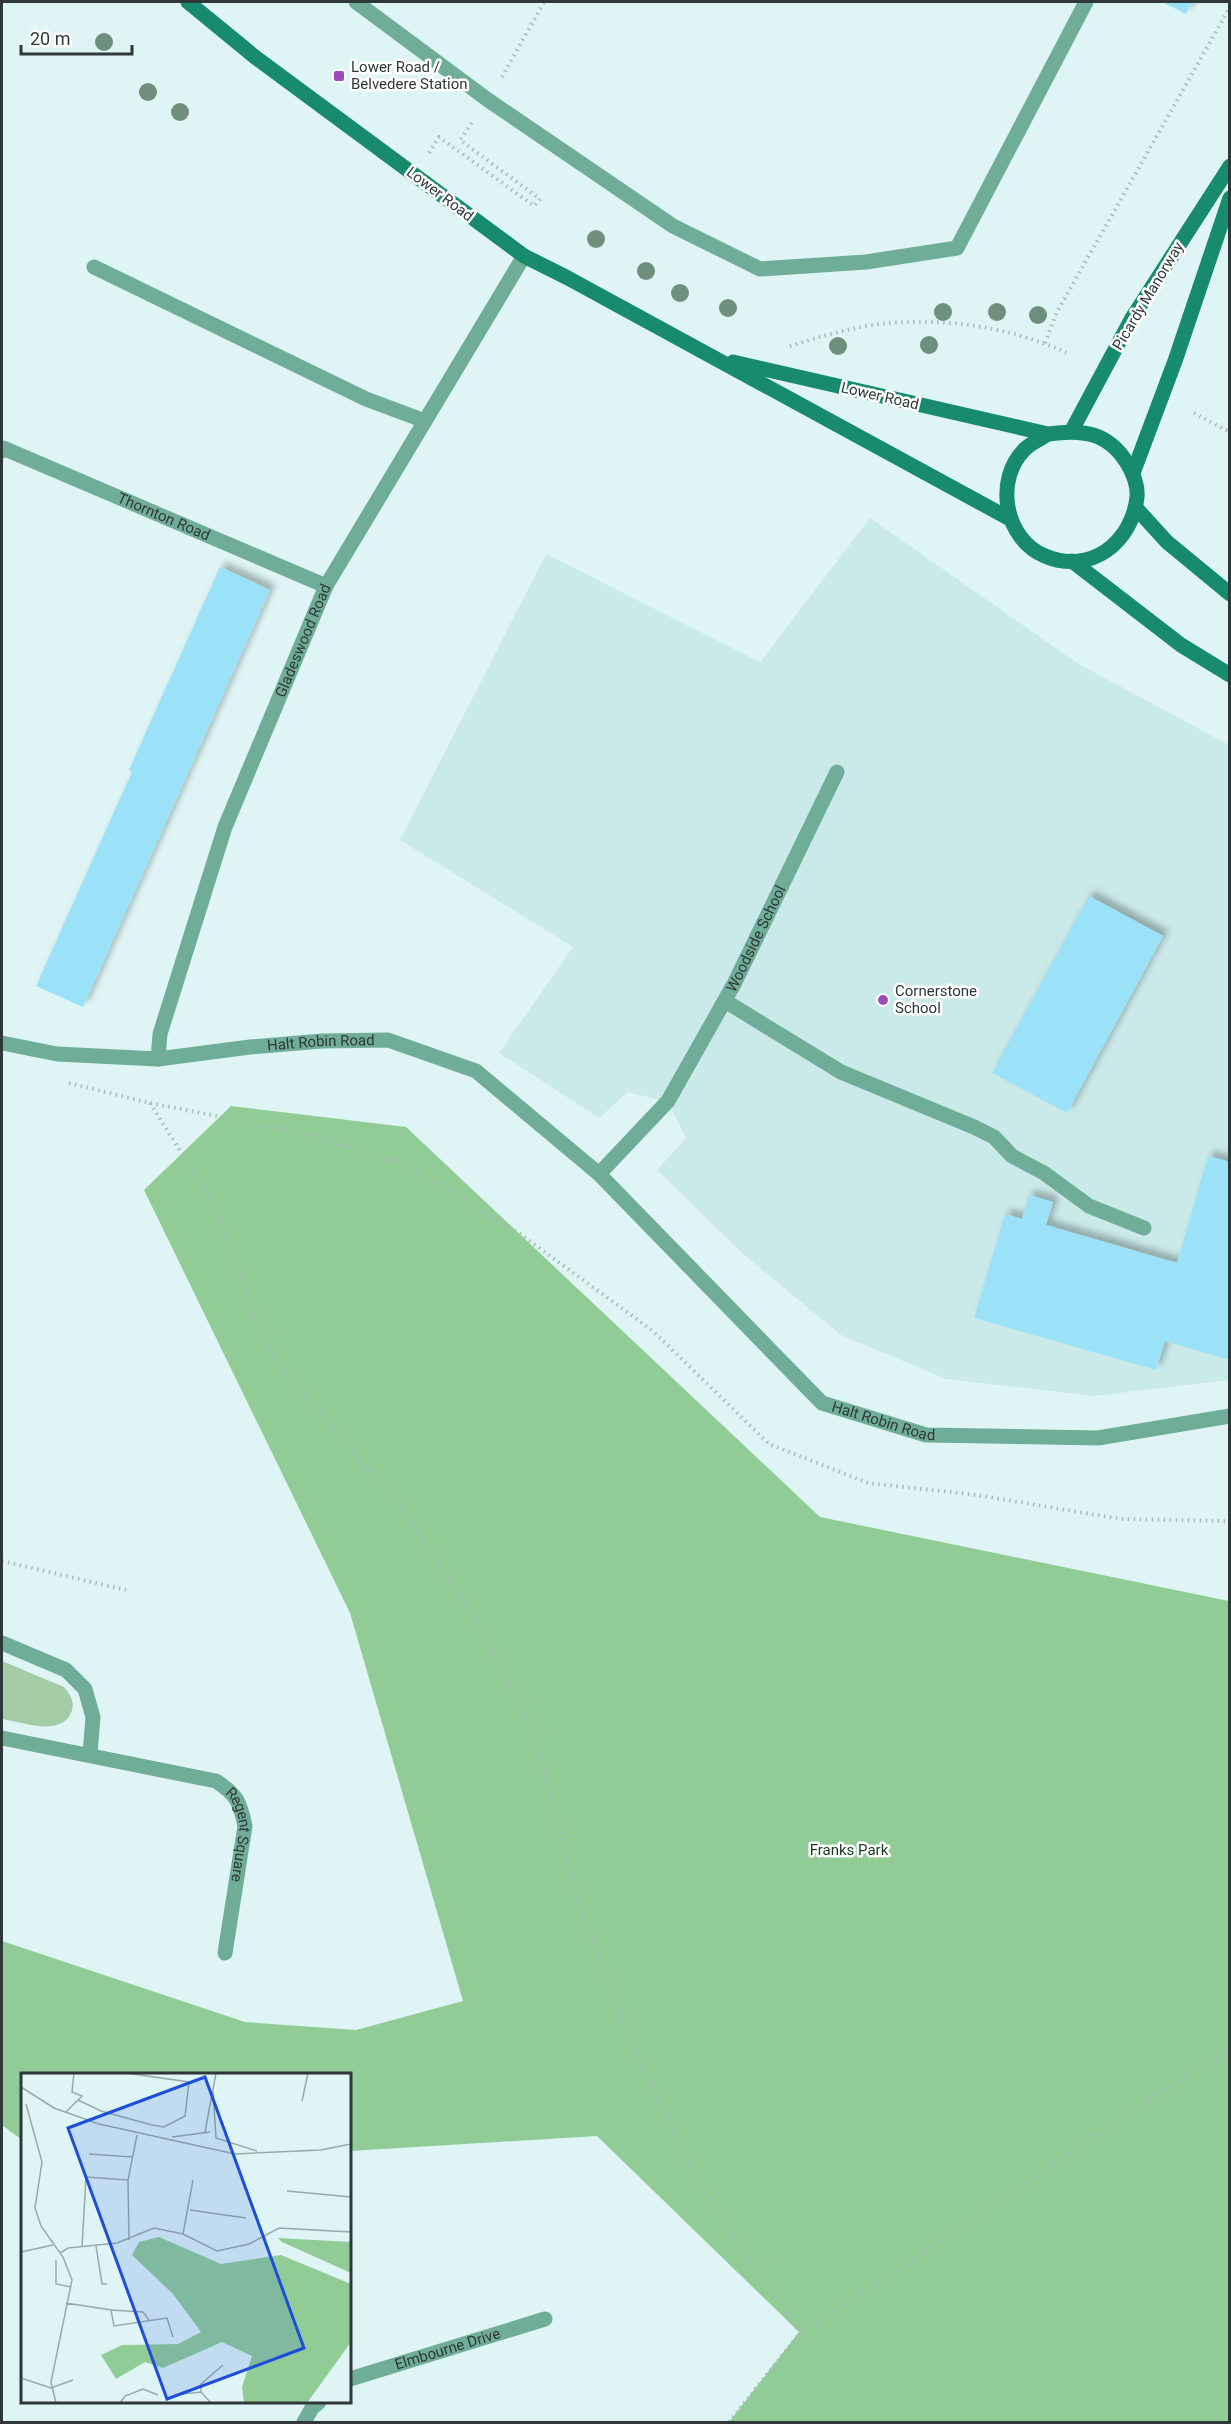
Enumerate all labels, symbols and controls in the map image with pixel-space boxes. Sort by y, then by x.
scale bar [21,18,132,56]
text: 20 m [30,28,70,49]
place label: Lower Road / Belvedere Station [351,58,467,93]
marker: Lower Road / Belvedere Station [332,69,346,83]
street label: Lower Road [403,163,477,225]
street label: Picardy Manorway [1109,239,1187,353]
street label: Lower Road [839,378,921,414]
street label: Thornton Road [115,489,213,544]
street label: Gladeswood Road [271,581,335,700]
street label: Woodside School [722,883,789,995]
place label: Cornerstone School [895,982,977,1017]
marker: Cornerstone School [876,993,890,1007]
street label: Halt Robin Road [266,1031,375,1055]
street label: Halt Robin Road [829,1398,936,1444]
street label: Regent Square [222,1784,254,1883]
park label: Franks Park [810,1841,889,1859]
inset map [21,2073,351,2403]
street label: Elmbourne Drive [393,2324,502,2374]

